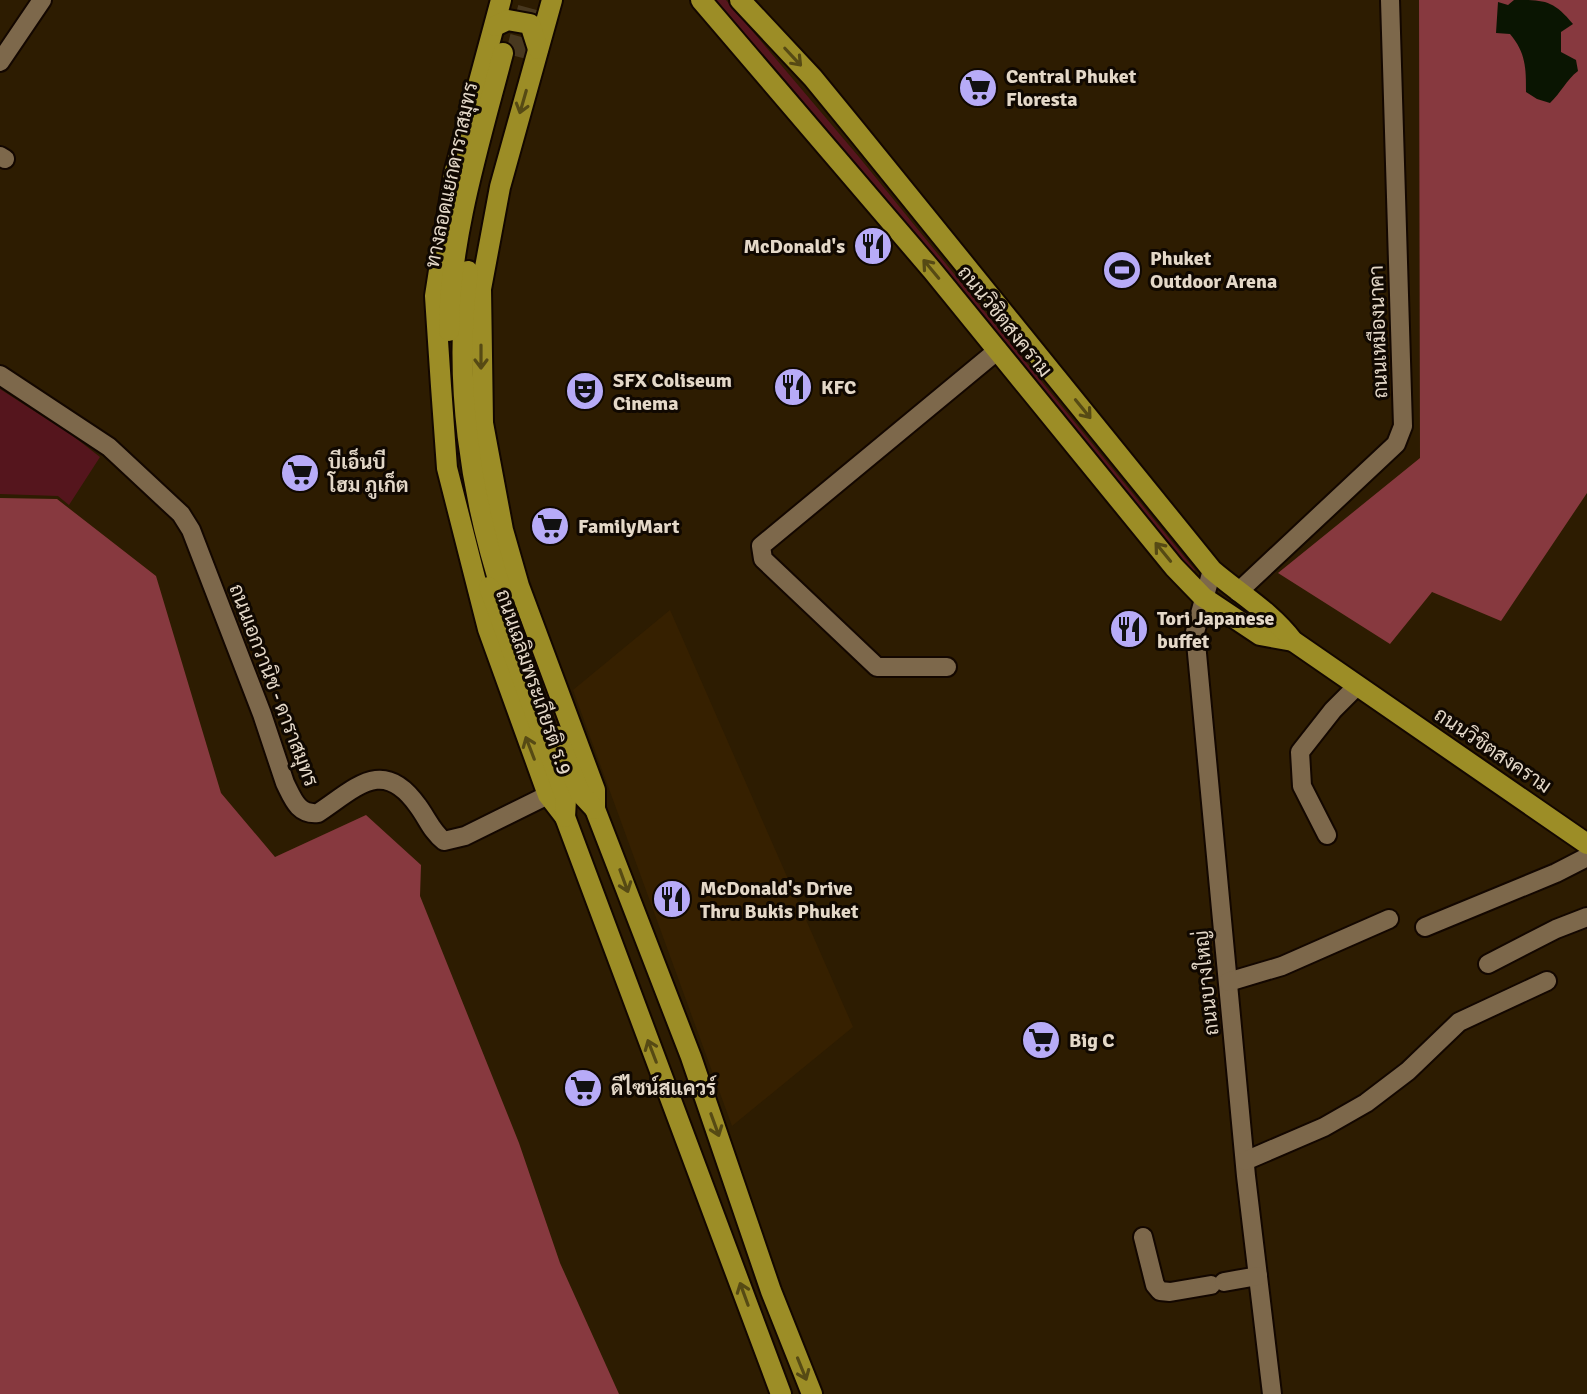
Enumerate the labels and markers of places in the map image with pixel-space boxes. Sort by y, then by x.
place label: Central Phuket Floresta [1006,64,1137,112]
supermarket icon: Central Phuket Floresta [957,67,999,109]
restaurant icon: McDonald's [852,225,894,267]
place label: McDonald's [743,234,845,259]
place label: Phuket Outdoor Arena [1150,246,1277,294]
sports icon: Phuket Outdoor Arena [1101,249,1143,291]
restaurant icon: KFC [772,366,814,408]
place label: SFX Coliseum Cinema [613,368,732,416]
theatre icon: SFX Coliseum Cinema [564,370,606,412]
place label: KFC [821,375,856,400]
place label: บีเอ็นบี โฮม ภูเก็ต [327,448,408,499]
supermarket icon: บีเอ็นบี โฮม ภูเก็ต [279,452,321,494]
supermarket icon: FamilyMart [529,505,571,547]
place label: FamilyMart [578,514,680,539]
place label: Tori Japanese buffet [1157,606,1275,654]
restaurant icon: Tori Japanese buffet [1108,608,1150,650]
place label: McDonald's Drive Thru Bukis Phuket [700,876,859,924]
restaurant icon: McDonald's Drive Thru Bukis Phuket [651,878,693,920]
supermarket icon: Big C [1020,1019,1062,1061]
place label: Big C [1069,1028,1115,1053]
supermarket icon: ดีไซน์สแควร์ [562,1067,604,1109]
place label: ดีไซน์สแควร์ [611,1074,717,1101]

